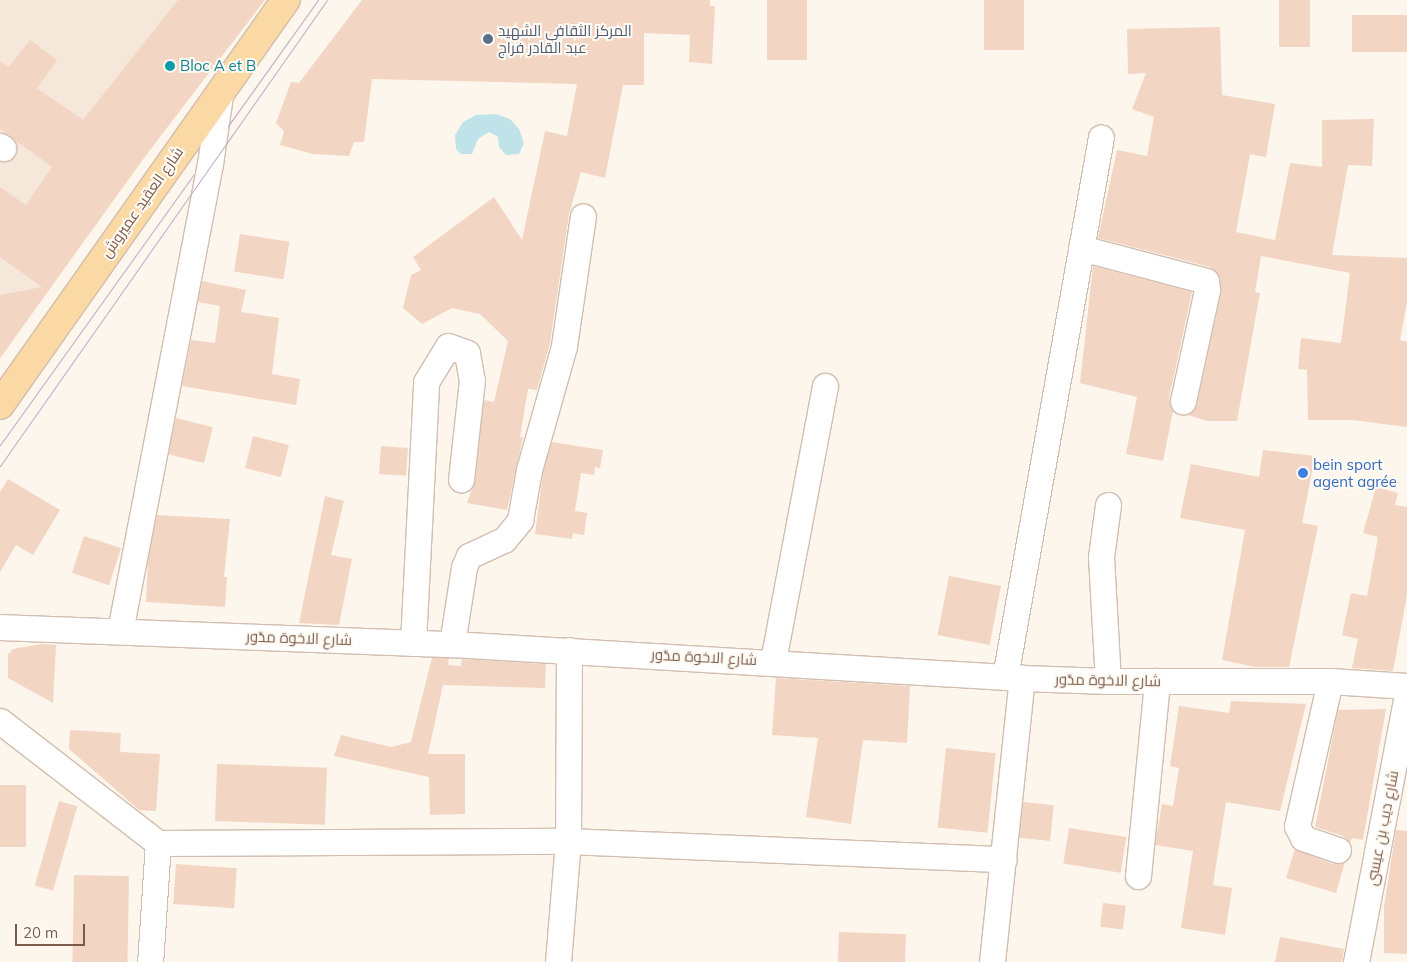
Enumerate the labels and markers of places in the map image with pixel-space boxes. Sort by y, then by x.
place label: المركز الثقافي الشهيد عبد القادر فراج [498,21,632,56]
marker: المركز الثقافي الشهيد عبد القادر فراج [482,33,494,45]
place label: Bloc A et B [180,57,256,75]
marker: Bloc A et B [164,60,176,72]
place label: bein sport agent agrée [1313,455,1397,490]
marker: bein sport agent agrée [1297,467,1309,479]

